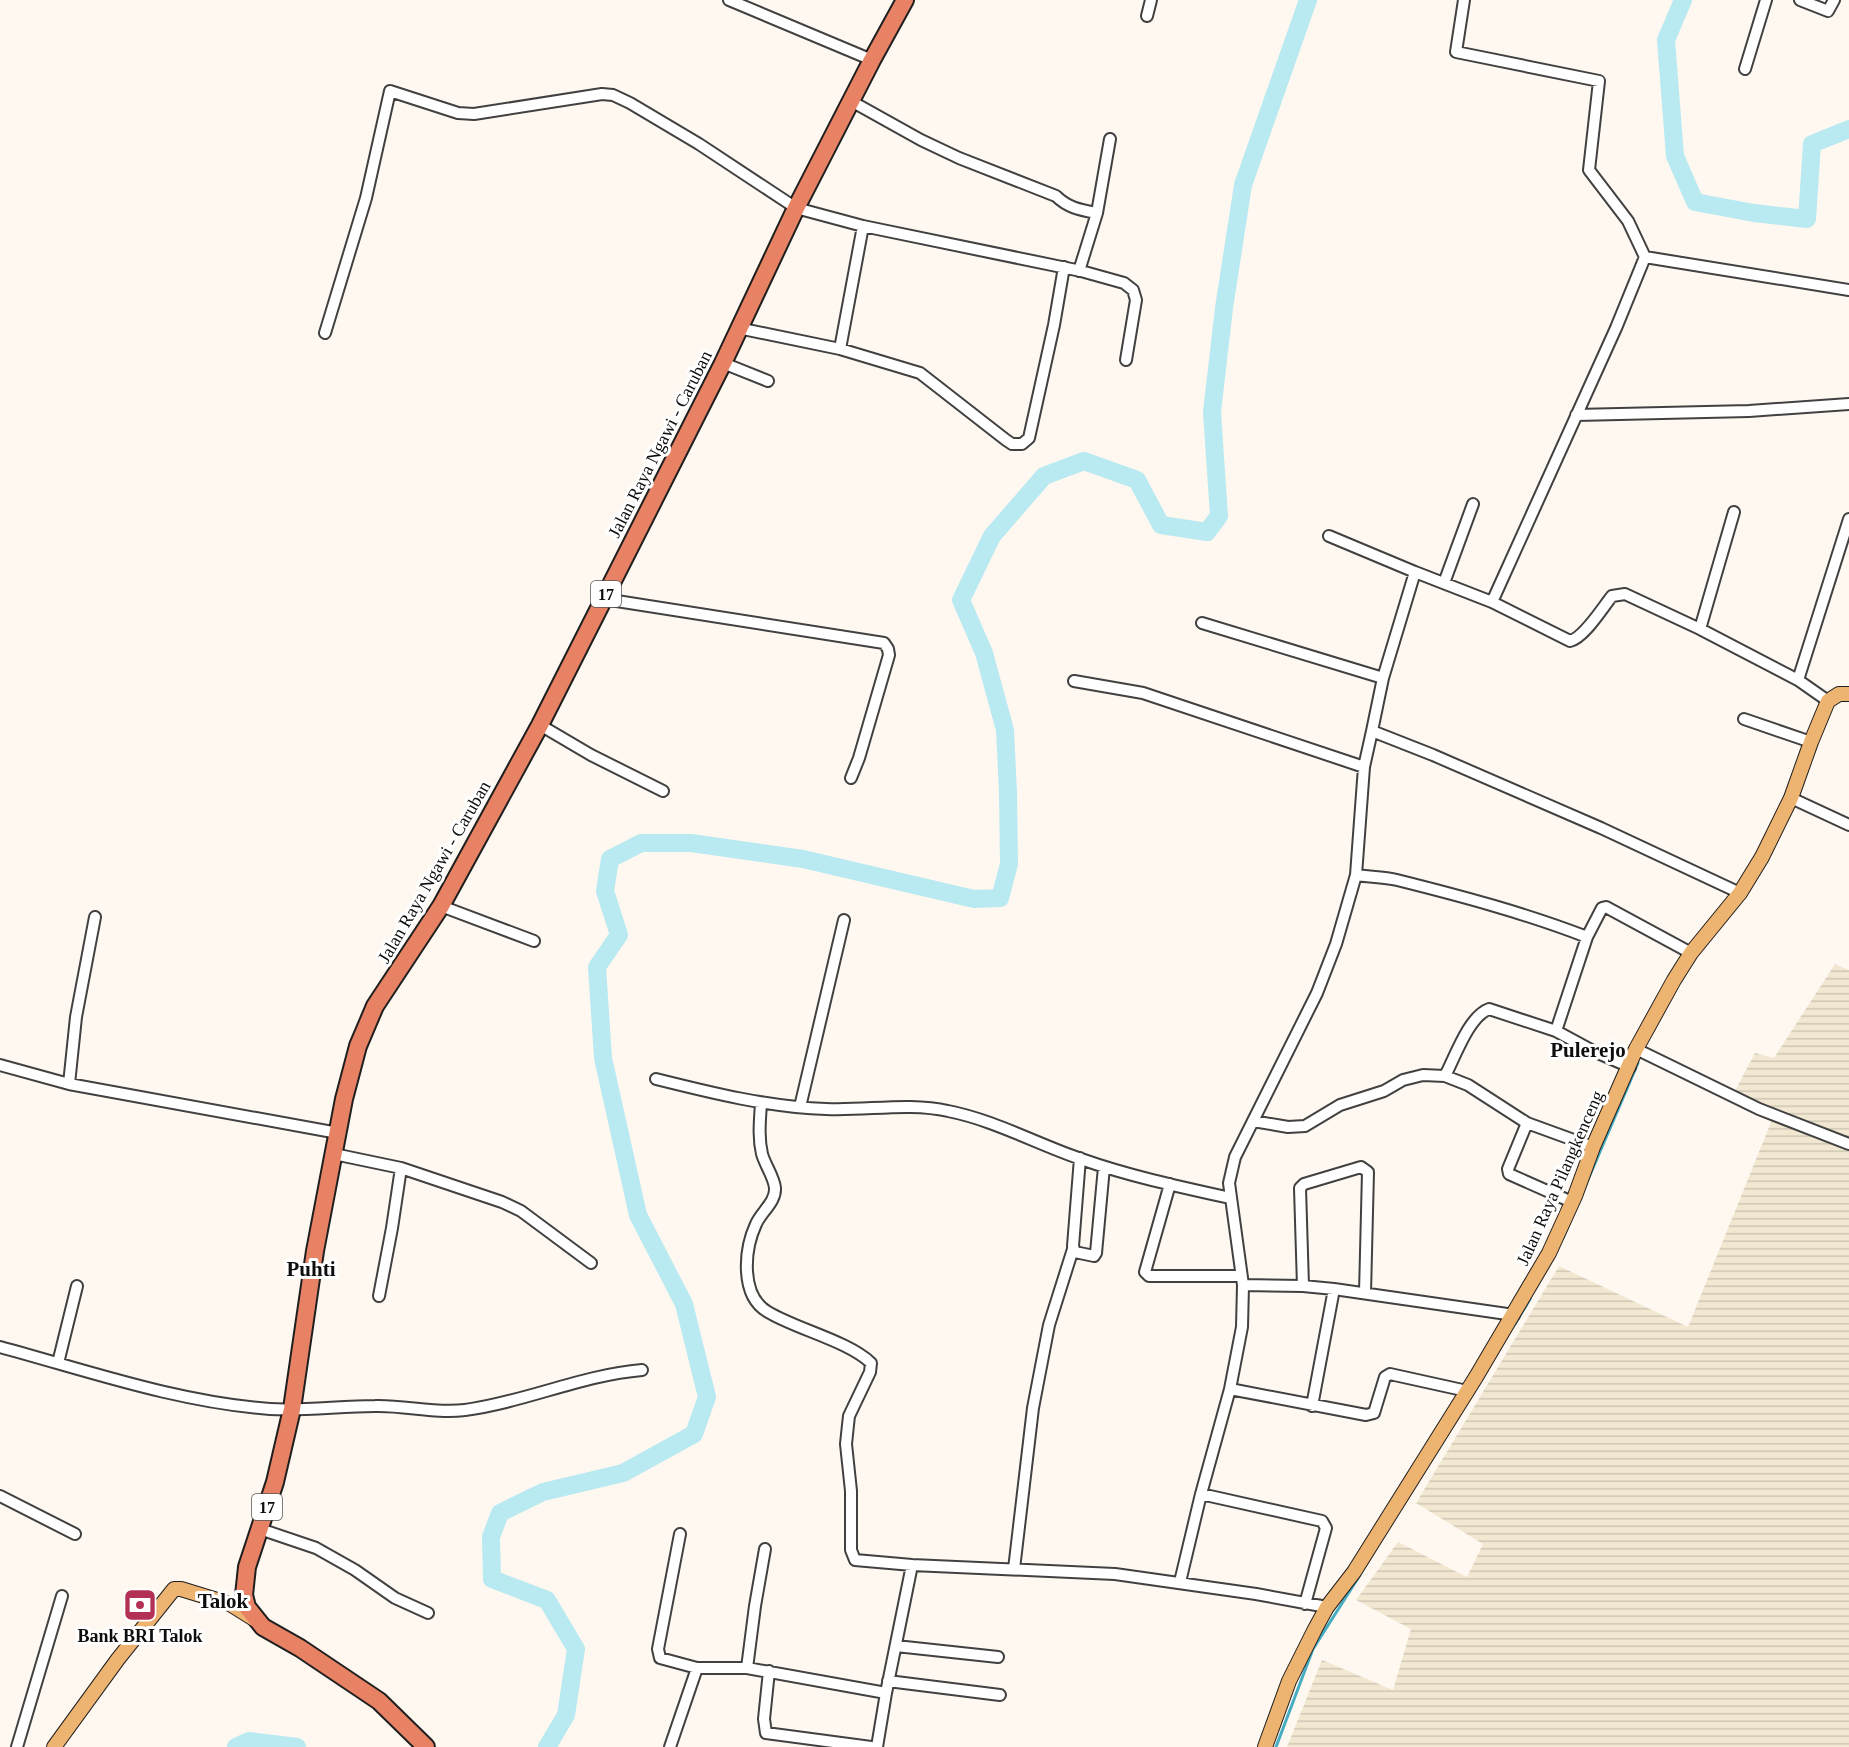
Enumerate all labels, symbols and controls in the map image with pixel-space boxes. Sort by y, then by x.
street label: Jalan Raya Ngawi - Caruban [604,347,716,541]
road number: 17 [591,581,621,607]
street label: Jalan Raya Ngawi - Caruban [374,777,494,967]
district label: Pulerejo [1550,1038,1626,1062]
street label: Jalan Raya Pilangkenceng [1512,1088,1608,1268]
district label: Puhti [286,1257,336,1281]
road number: 17 [252,1494,282,1520]
bank icon: Bank BRI Talok [122,1587,158,1623]
district label: Talok [198,1589,249,1613]
place label: Bank BRI Talok [77,1626,203,1646]

